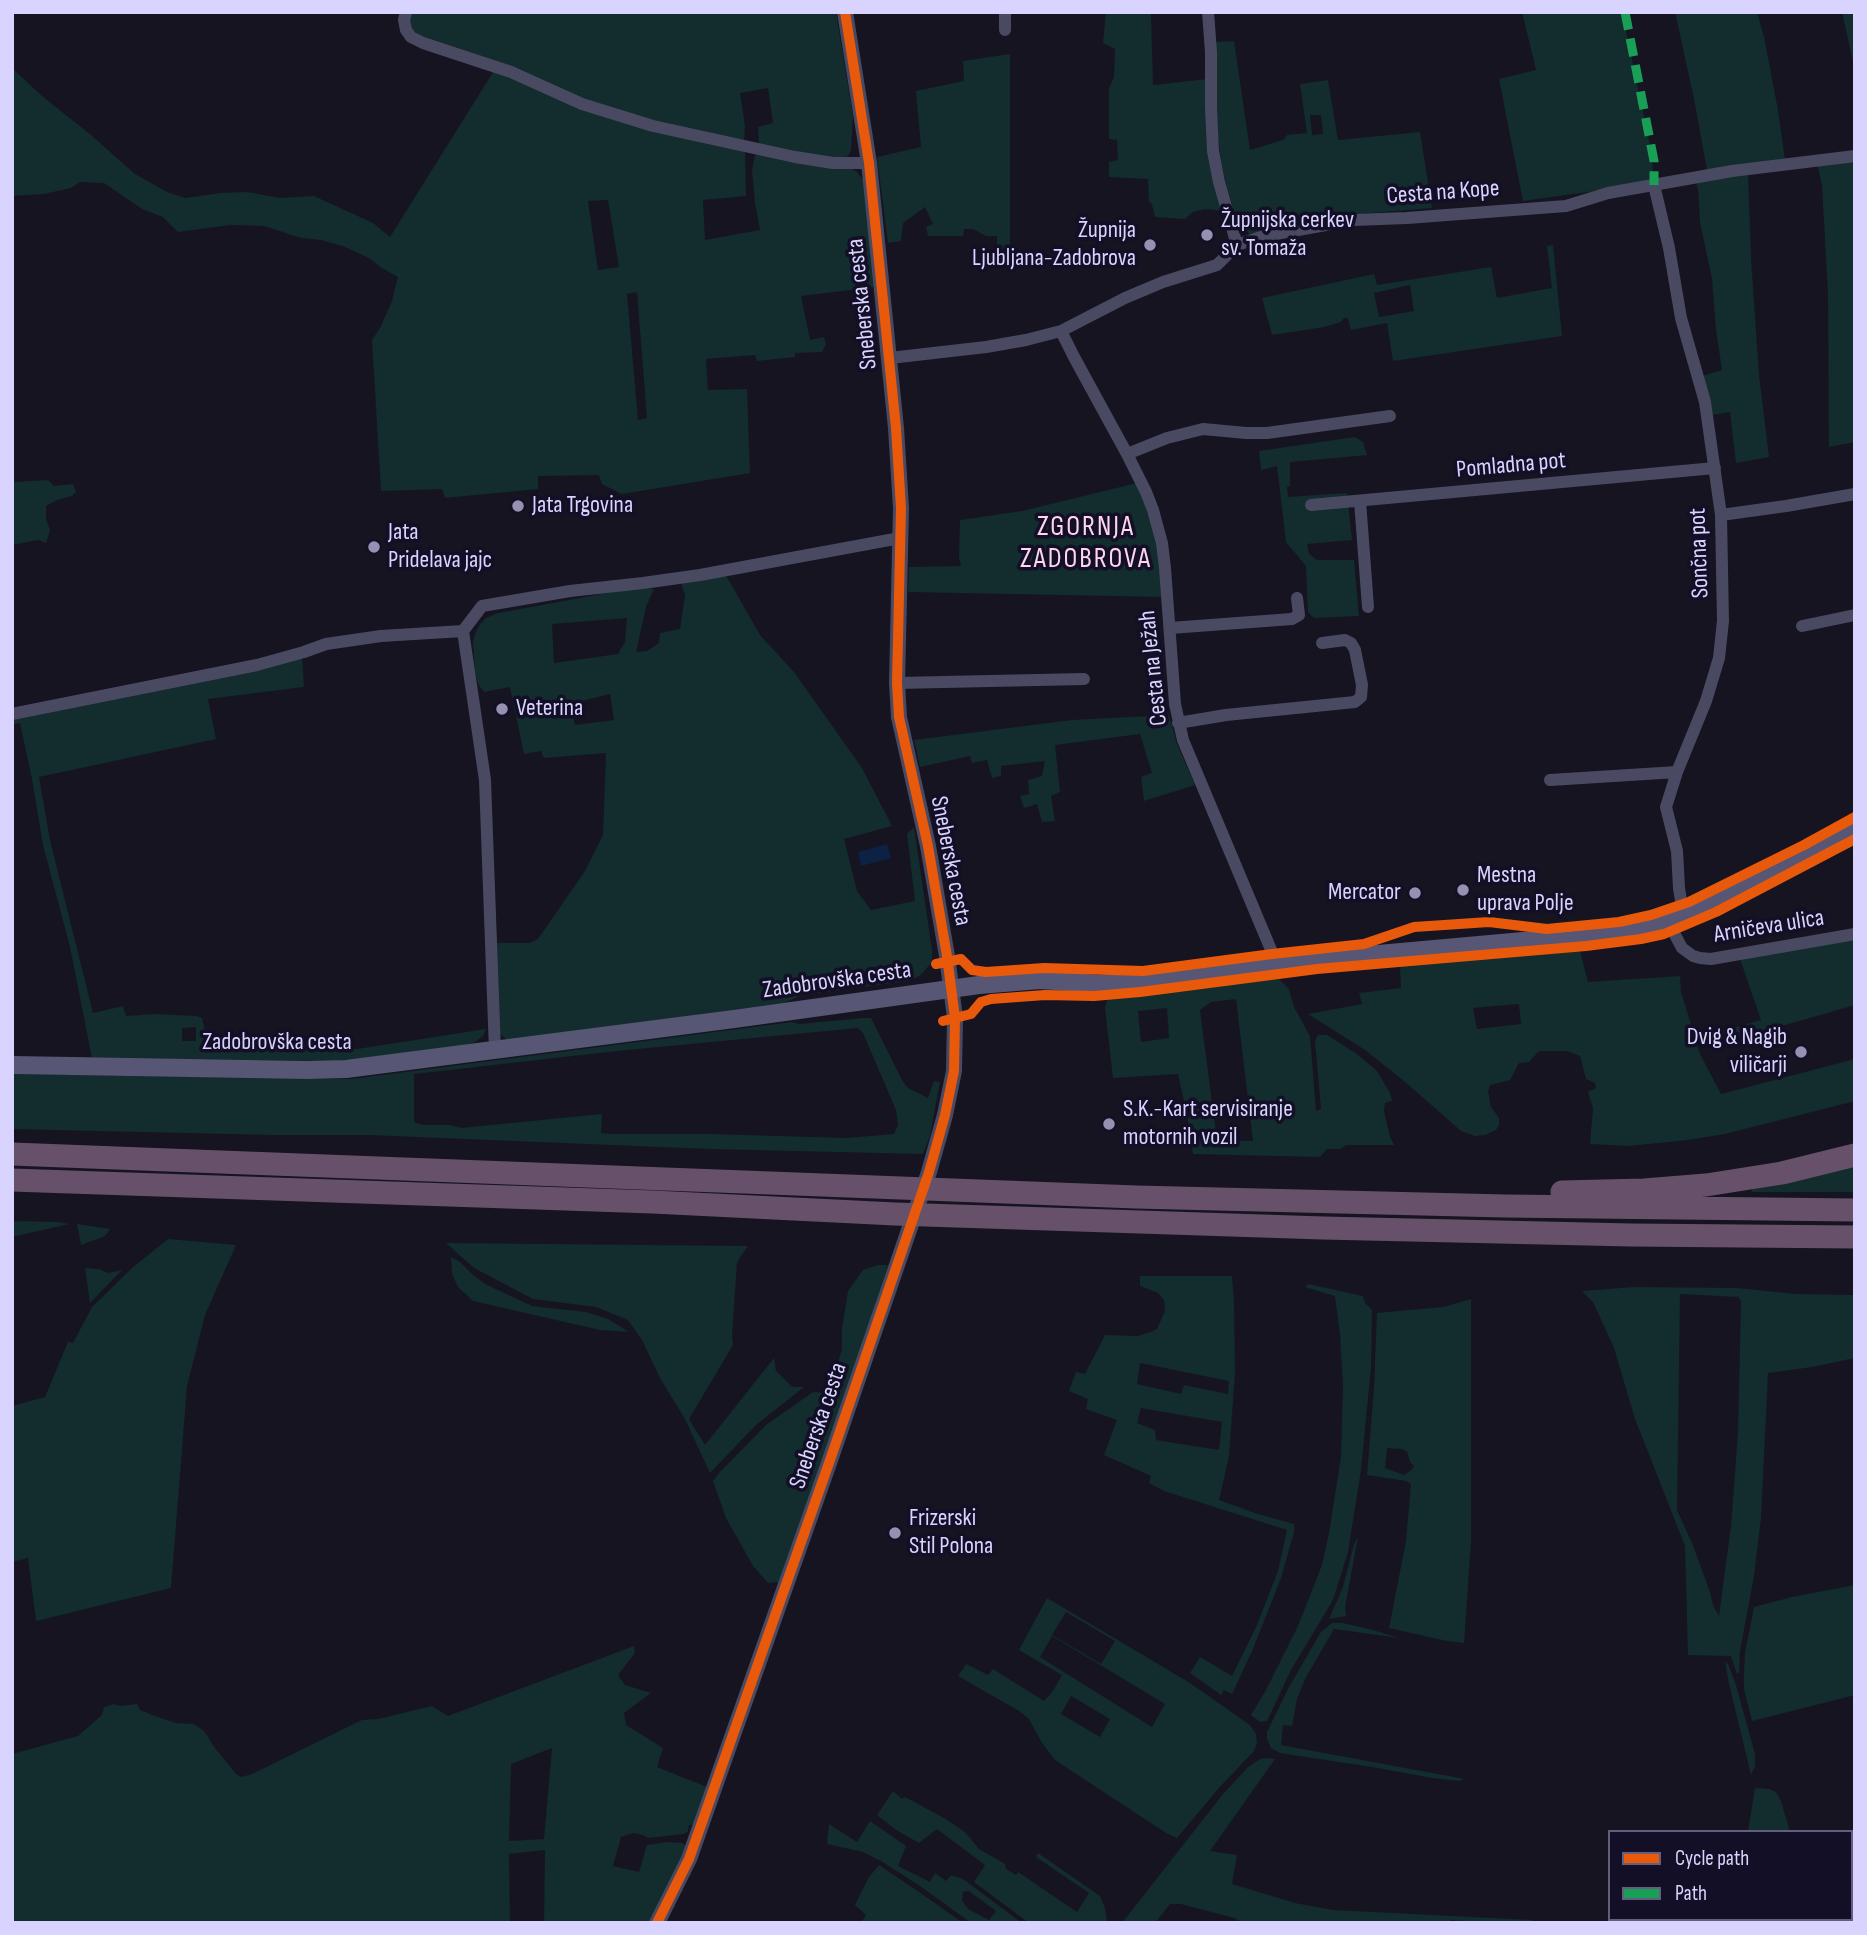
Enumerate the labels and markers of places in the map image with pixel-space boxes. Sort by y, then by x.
place label: Župnijska cerkev sv. Tomaža [1221,207,1354,263]
place label: Župnija Ljubljana-Zadobrova [972,217,1136,273]
marker: Župnijska cerkev sv. Tomaža [1199,227,1215,243]
marker: Župnija Ljubljana-Zadobrova [1142,237,1158,253]
place label: Jata Trgovina [532,492,633,520]
marker: Jata Trgovina [510,498,526,514]
place label: Jata Pridelava jajc [388,519,492,575]
marker: Jata Pridelava jajc [366,539,382,555]
place label: Veterina [516,695,583,723]
marker: Veterina [494,701,510,717]
place label: Mestna uprava Polje [1477,862,1574,918]
place label: Mercator [1328,879,1401,907]
marker: Mestna uprava Polje [1455,882,1471,898]
marker: Mercator [1407,885,1423,901]
place label: Dvig & Nagib viličarji [1687,1024,1787,1080]
marker: Dvig & Nagib viličarji [1793,1044,1809,1060]
place label: S.K.-Kart servisiranje motornih vozil [1123,1096,1293,1152]
marker: S.K.-Kart servisiranje motornih vozil [1101,1116,1117,1132]
place label: Frizerski Stil Polona [909,1505,993,1561]
marker: Frizerski Stil Polona [887,1525,903,1541]

